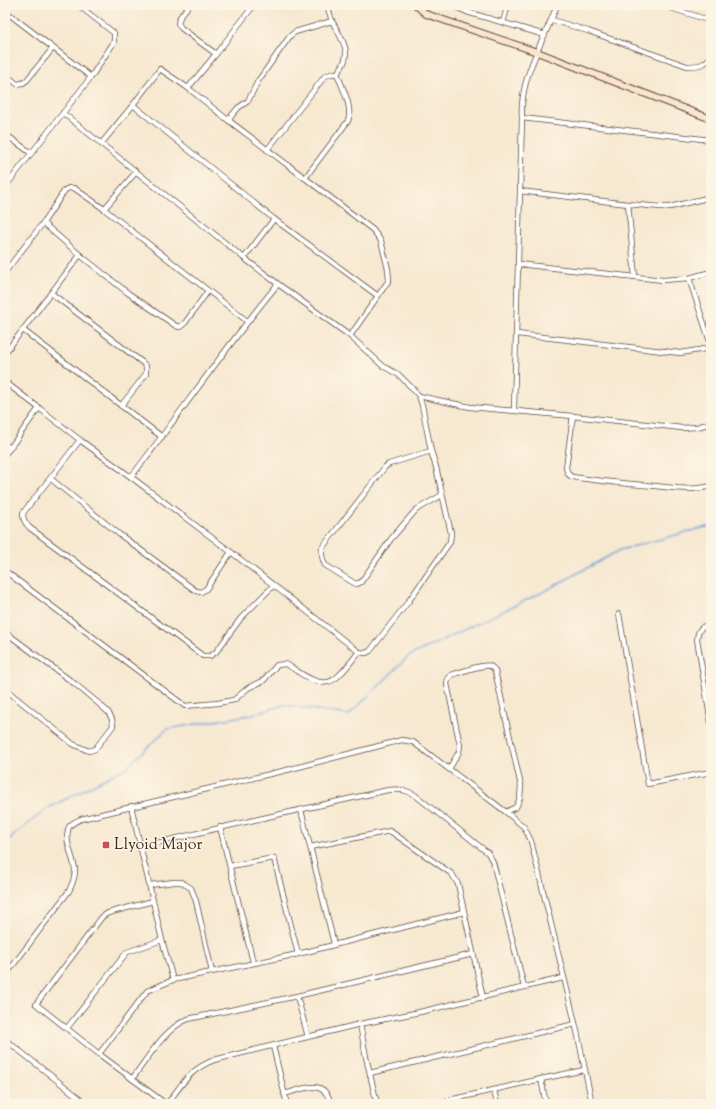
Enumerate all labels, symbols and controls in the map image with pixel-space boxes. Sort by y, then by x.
place label: Llyoid Major [114,834,202,857]
marker: Llyoid Major [101,840,111,850]

